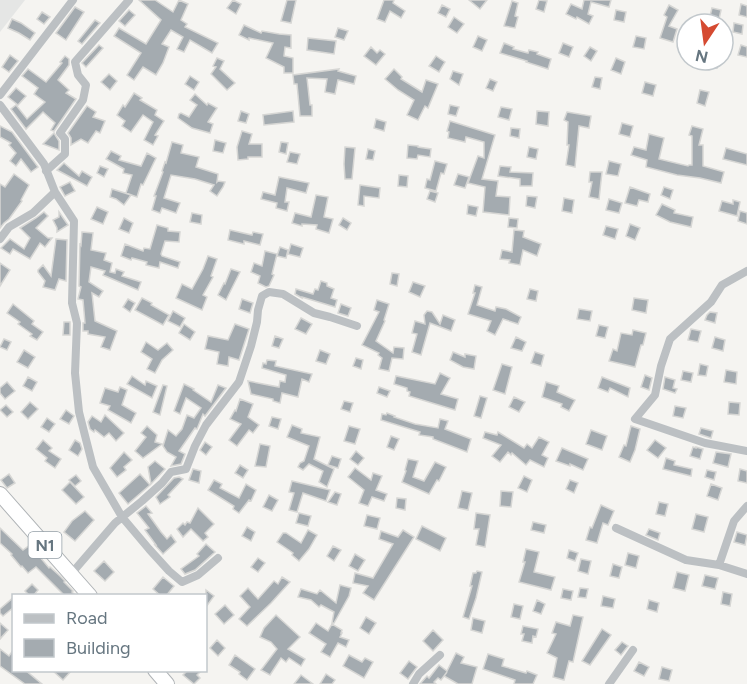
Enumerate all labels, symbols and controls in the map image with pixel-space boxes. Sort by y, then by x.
north arrow [675,12,735,72]
text: N [694,45,710,67]
road number: N1 [28,532,62,558]
legend [12,594,207,672]
text: Road [66,607,107,629]
text: Building [66,637,131,659]

